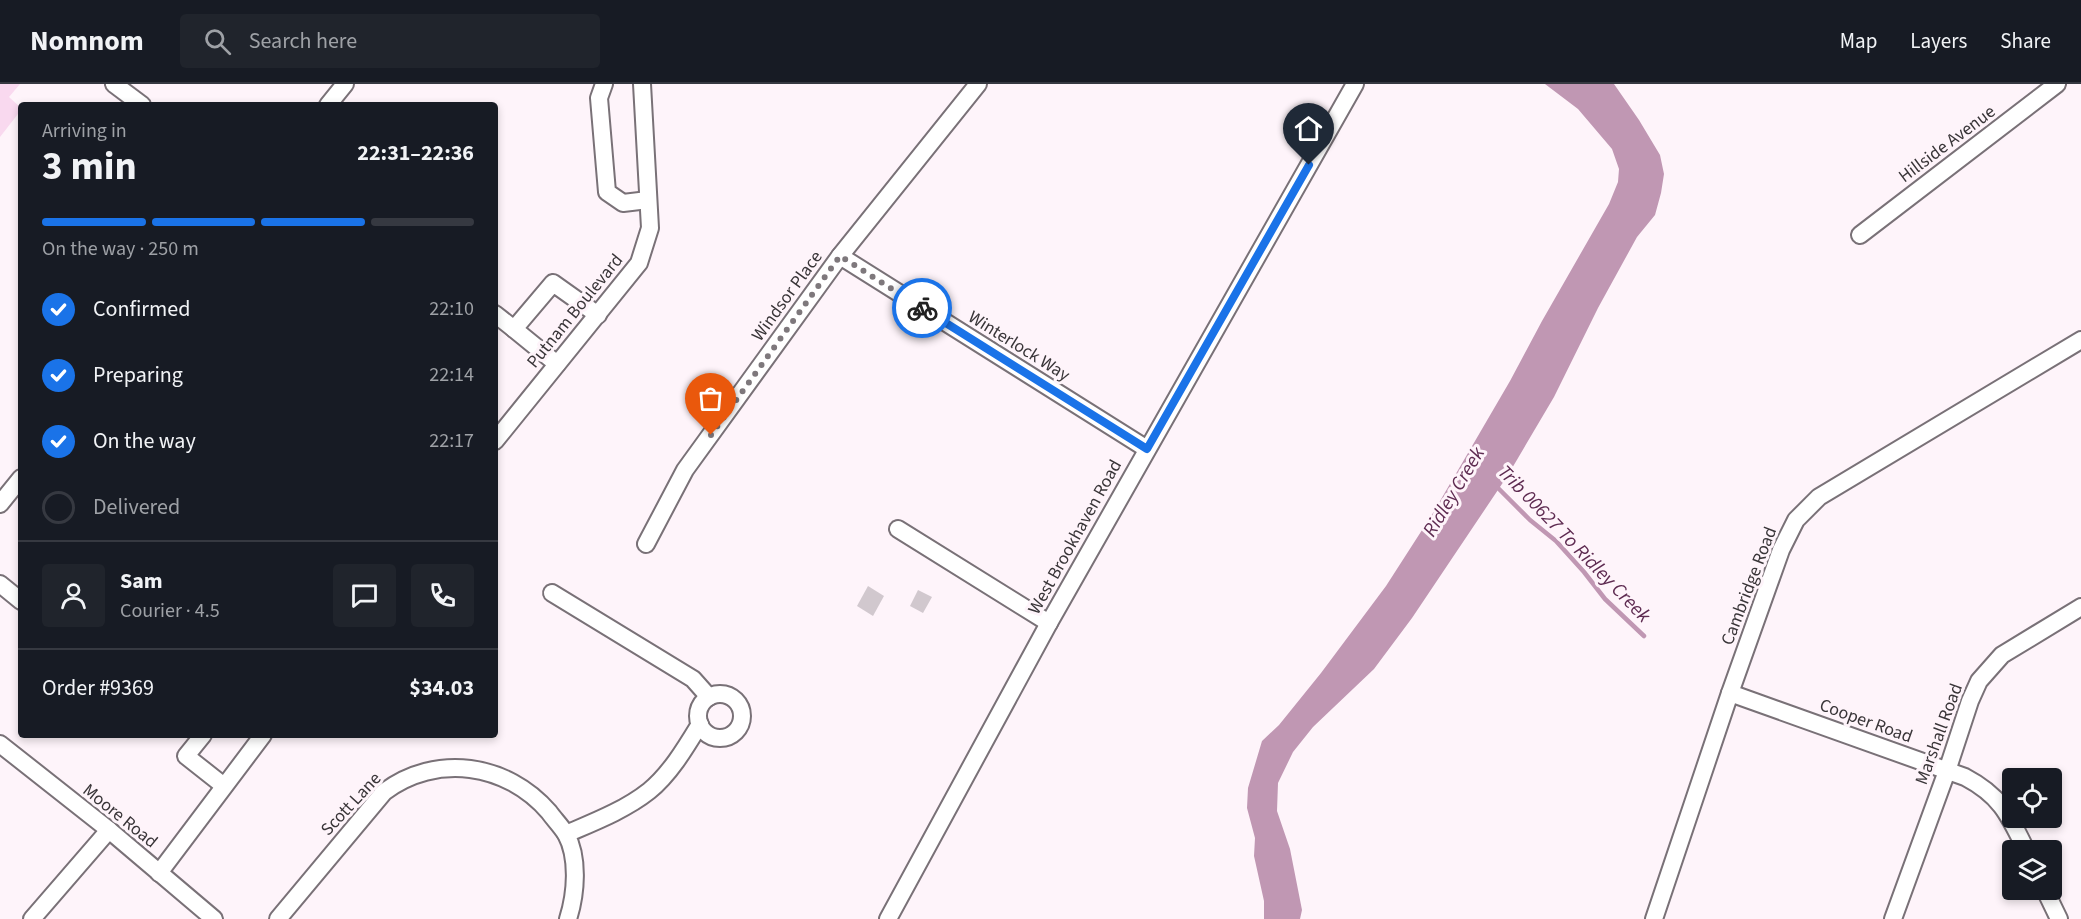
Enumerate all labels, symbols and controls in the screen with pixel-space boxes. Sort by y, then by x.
search box [180,14,600,68]
text: Nomnom [30,21,144,61]
icon: search [201,25,234,58]
text: Search here [249,25,357,57]
text: Map [1840,26,1877,56]
text: Layers [1910,26,1967,56]
text: Share [2000,26,2051,56]
street label: Hillside Avenue [1893,99,2001,189]
pin [1283,103,1334,165]
icon: home [1292,112,1325,145]
text: Arriving in [42,117,127,145]
text: 22:31–22:36 [357,137,474,169]
text: 3 min [42,139,137,195]
text: On the way · 250 m [42,235,199,263]
street label: Windsor Place [746,246,828,346]
street label: Putnam Boulevard [521,249,629,373]
courier [892,278,952,338]
icon: bike [906,292,939,325]
icon: check [42,293,75,326]
text: Confirmed [93,293,190,325]
text: 22:10 [429,295,474,323]
street label: Winterlock Way [963,305,1075,388]
icon: check [42,359,75,392]
text: Preparing [93,359,183,391]
text: 22:14 [429,361,474,389]
pin [685,373,736,435]
icon: bag [694,382,727,415]
icon: check [42,425,75,458]
text: On the way [93,425,196,457]
text: 22:17 [429,427,474,455]
water label: Ridley Creek [1416,441,1492,542]
street label: West Brookhaven Road [1022,455,1128,619]
water label: Trib 00627 To Ridley Creek [1491,459,1657,630]
text: Delivered [93,491,180,523]
street label: Cambridge Road [1715,523,1783,649]
button: person [42,564,105,627]
button: chat [333,564,396,627]
button: phone [411,564,474,627]
text: Sam [120,565,163,597]
text: Courier · 4.5 [120,597,220,625]
text: Order #9369 [42,672,154,704]
text: $34.03 [409,672,474,704]
street label: Marshall Road [1909,680,1969,788]
street label: Cooper Road [1816,693,1916,749]
street label: Scott Lane [315,767,387,841]
map controls [2002,768,2062,900]
button: locate [2002,768,2062,828]
street label: Moore Road [77,778,163,854]
button: layers [2002,840,2062,900]

